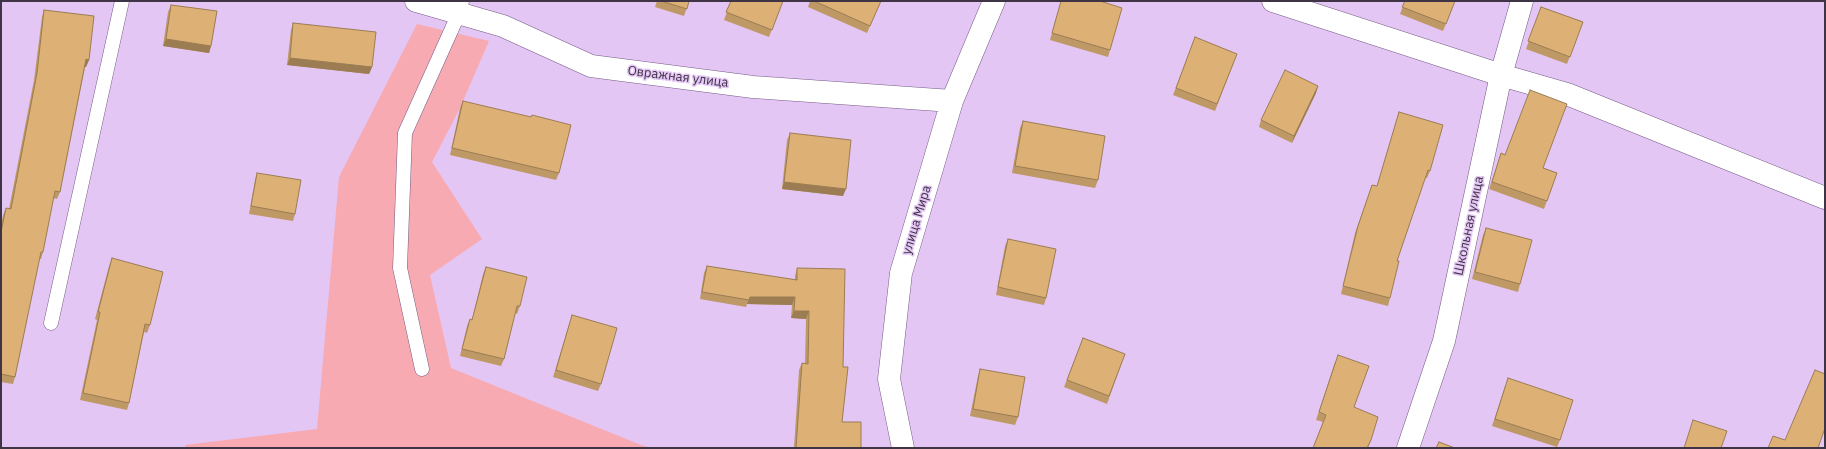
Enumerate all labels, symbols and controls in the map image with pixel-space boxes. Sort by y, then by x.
street label: Овражная улица [627,63,729,91]
street label: Школьная улица [1451,175,1487,277]
street label: улица Мира [899,183,935,257]

